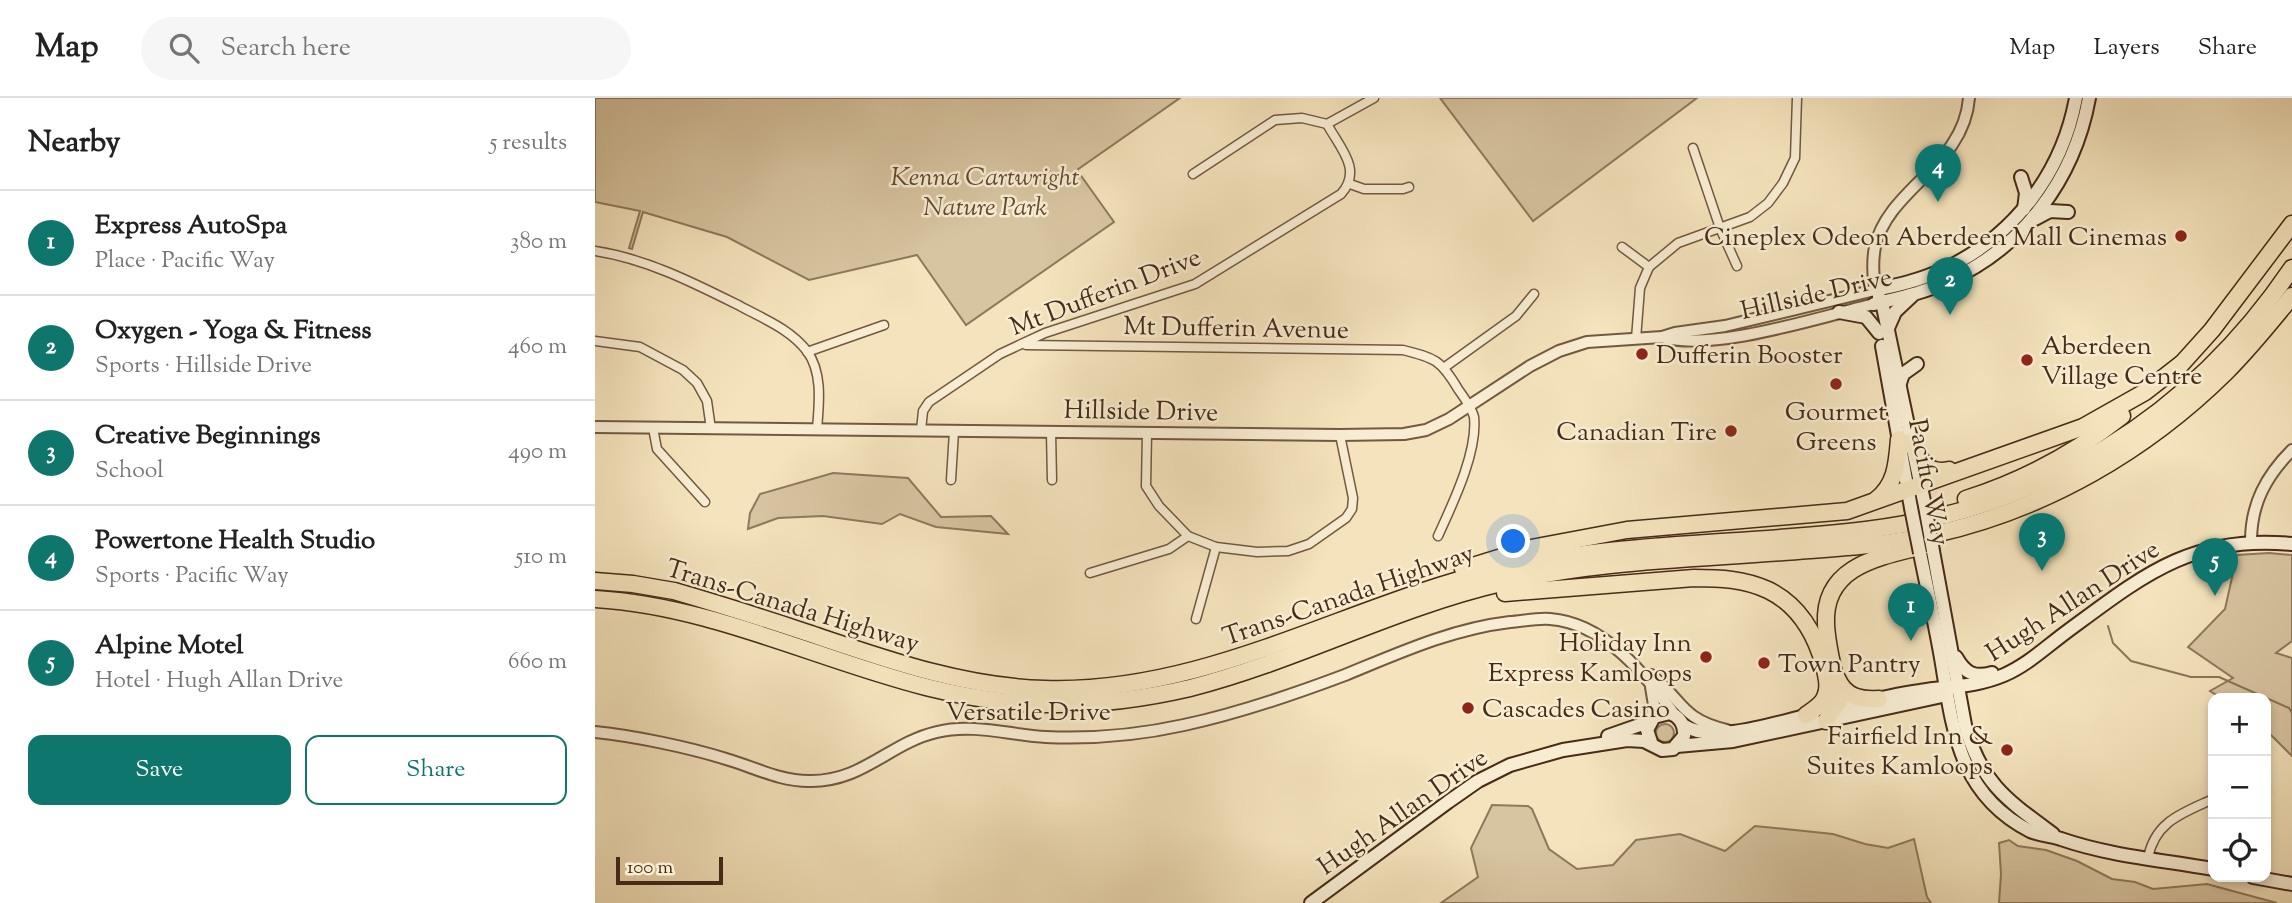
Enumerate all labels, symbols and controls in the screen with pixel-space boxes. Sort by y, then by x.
search box [141,17,631,80]
text: Map [35,24,99,72]
icon: search [165,29,203,67]
text: Search here [221,30,351,67]
text: Map [2009,31,2055,65]
text: Layers [2093,31,2160,65]
text: Share [2198,31,2257,65]
text: Nearby [28,122,120,165]
text: 5 results [490,127,567,160]
pin: 4 [1915,144,1961,202]
park label: Kenna Cartwright Nature Park [891,160,1080,227]
text: Express AutoSpa [95,208,287,245]
place label: Cineplex Odeon Aberdeen Mall Cinemas [1704,220,2167,257]
text: 1 [47,226,55,259]
text: 380 m [510,226,567,259]
marker: Cineplex Odeon Aberdeen Mall Cinemas [2173,228,2189,244]
street label: Mt Dufferin Drive [1005,240,1207,347]
text: Place · Pacific Way [95,245,275,278]
pin: 2 [1927,257,1973,315]
street label: Hillside Drive [1737,260,1896,331]
street label: Mt Dufferin Avenue [1123,309,1349,350]
text: Oxygen - Yoga & Fitness [95,313,371,350]
place label: Aberdeen Village Centre [2041,329,2202,396]
text: 2 [46,331,56,364]
text: 460 m [508,331,567,364]
place label: Dufferin Booster [1656,338,1843,375]
marker: Dufferin Booster [1634,346,1650,362]
text: Sports · Hillside Drive [95,350,312,383]
marker: Aberdeen Village Centre [2019,352,2035,368]
marker: Gourmet Greens [1828,376,1844,392]
street label: Hillside Drive [1063,393,1219,432]
place label: Gourmet Greens [1785,395,1887,462]
place label: Canadian Tire [1556,415,1717,452]
street label: Pacific Way [1897,416,1958,549]
text: Creative Beginnings [95,418,321,455]
marker: Canadian Tire [1723,423,1739,439]
text: 3 [46,436,56,469]
text: 490 m [508,436,567,469]
text: School [95,455,164,488]
pin: 3 [2019,513,2065,571]
text: Powertone Health Studio [95,523,375,560]
your location [1496,524,1530,558]
street label: Hugh Allan Drive [1979,532,2167,672]
street label: Trans-Canada Highway [1218,536,1479,657]
pin: 5 [2192,538,2238,596]
text: 4 [45,541,57,574]
text: 510 m [515,541,567,574]
street label: Trans-Canada Highway [661,551,924,664]
text: Sports · Pacific Way [95,560,289,593]
pin: 1 [1888,583,1934,641]
place label: Holiday Inn Express Kamloops [1488,626,1692,693]
text: Alpine Motel [95,628,243,665]
text: 5 [47,646,55,679]
text: 660 m [508,646,567,679]
place label: Town Pantry [1778,647,1921,684]
marker: Holiday Inn Express Kamloops [1698,649,1714,665]
marker: Town Pantry [1756,655,1772,671]
text: Hotel · Hugh Allan Drive [95,665,343,698]
place label: Cascades Casino [1482,692,1670,729]
map controls [2208,693,2271,882]
button: + [2208,693,2271,756]
street label: Versatile Drive [945,695,1111,732]
marker: Cascades Casino [1460,700,1476,716]
place label: Fairfield Inn & Suites Kamloops [1806,719,1993,786]
button: Save [28,735,291,805]
button: Share [305,735,567,805]
street label: Hugh Allan Drive [1311,741,1496,886]
marker: Fairfield Inn & Suites Kamloops [1999,742,2015,758]
button: − [2208,756,2271,819]
button: locate [2208,819,2271,882]
scale bar [616,854,723,886]
text: 100 m [627,855,673,882]

